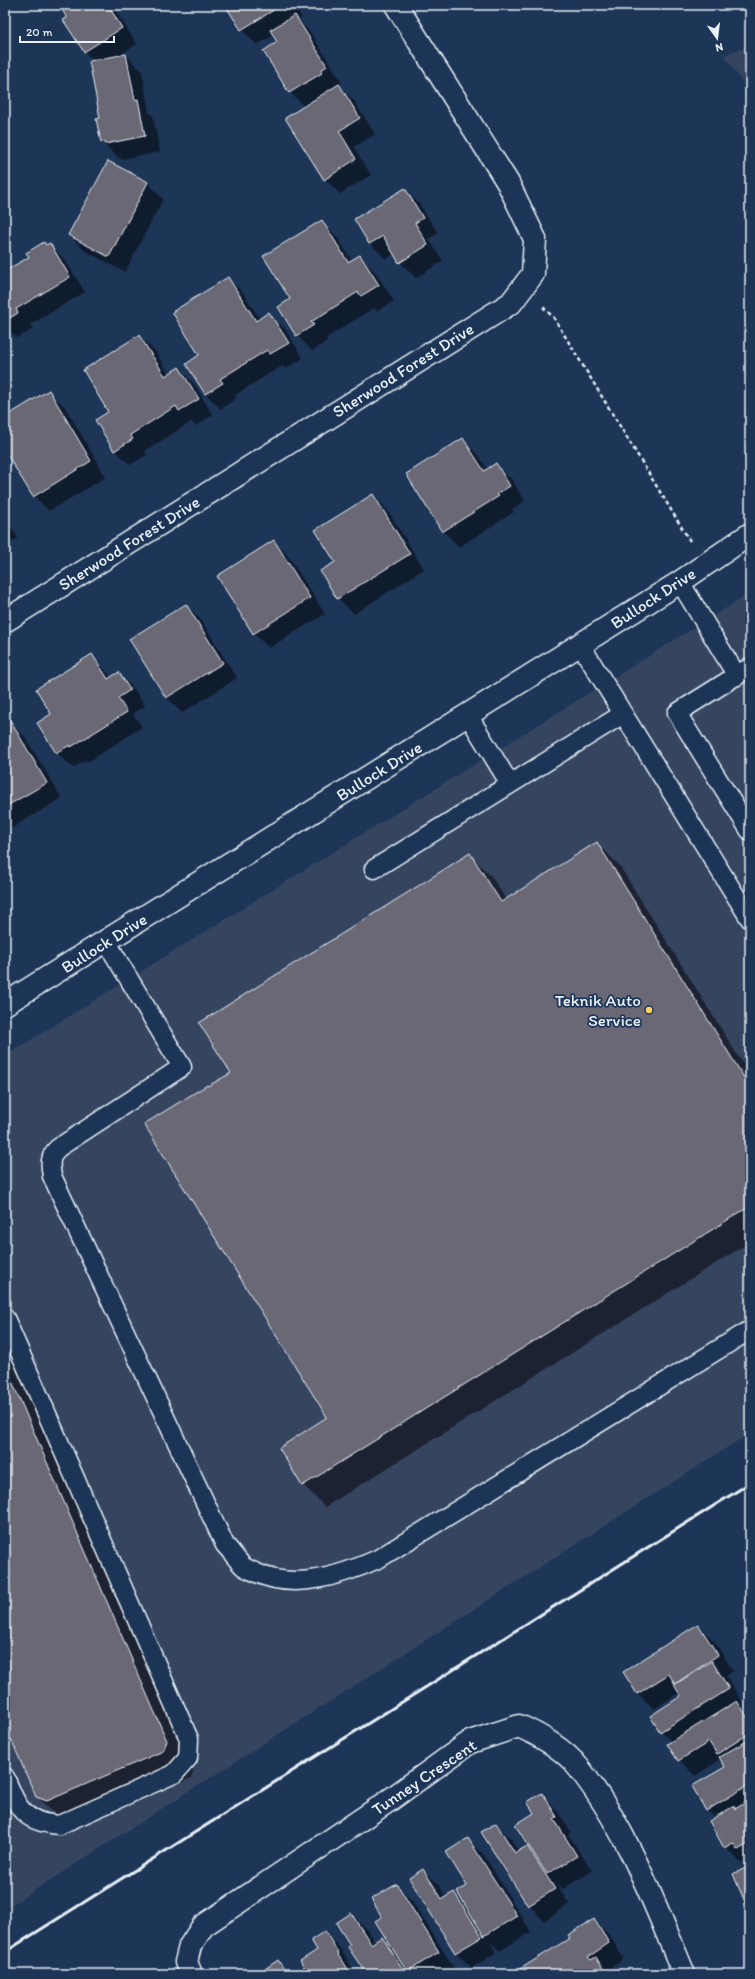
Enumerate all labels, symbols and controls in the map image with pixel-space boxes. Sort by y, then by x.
scale bar [20,18,114,44]
north arrow [697,18,737,58]
text: 20 m [26,25,53,39]
text: N [714,40,724,54]
street label: Sherwood Forest Drive [329,318,477,422]
street label: Sherwood Forest Drive [55,491,203,595]
street label: Bullock Drive [607,563,699,633]
street label: Bullock Drive [332,737,426,805]
street label: Bullock Drive [57,909,151,977]
place label: Teknik Auto Service [555,990,641,1030]
marker: Teknik Auto Service [644,1005,654,1015]
street label: Tunney Crescent [368,1734,481,1819]

